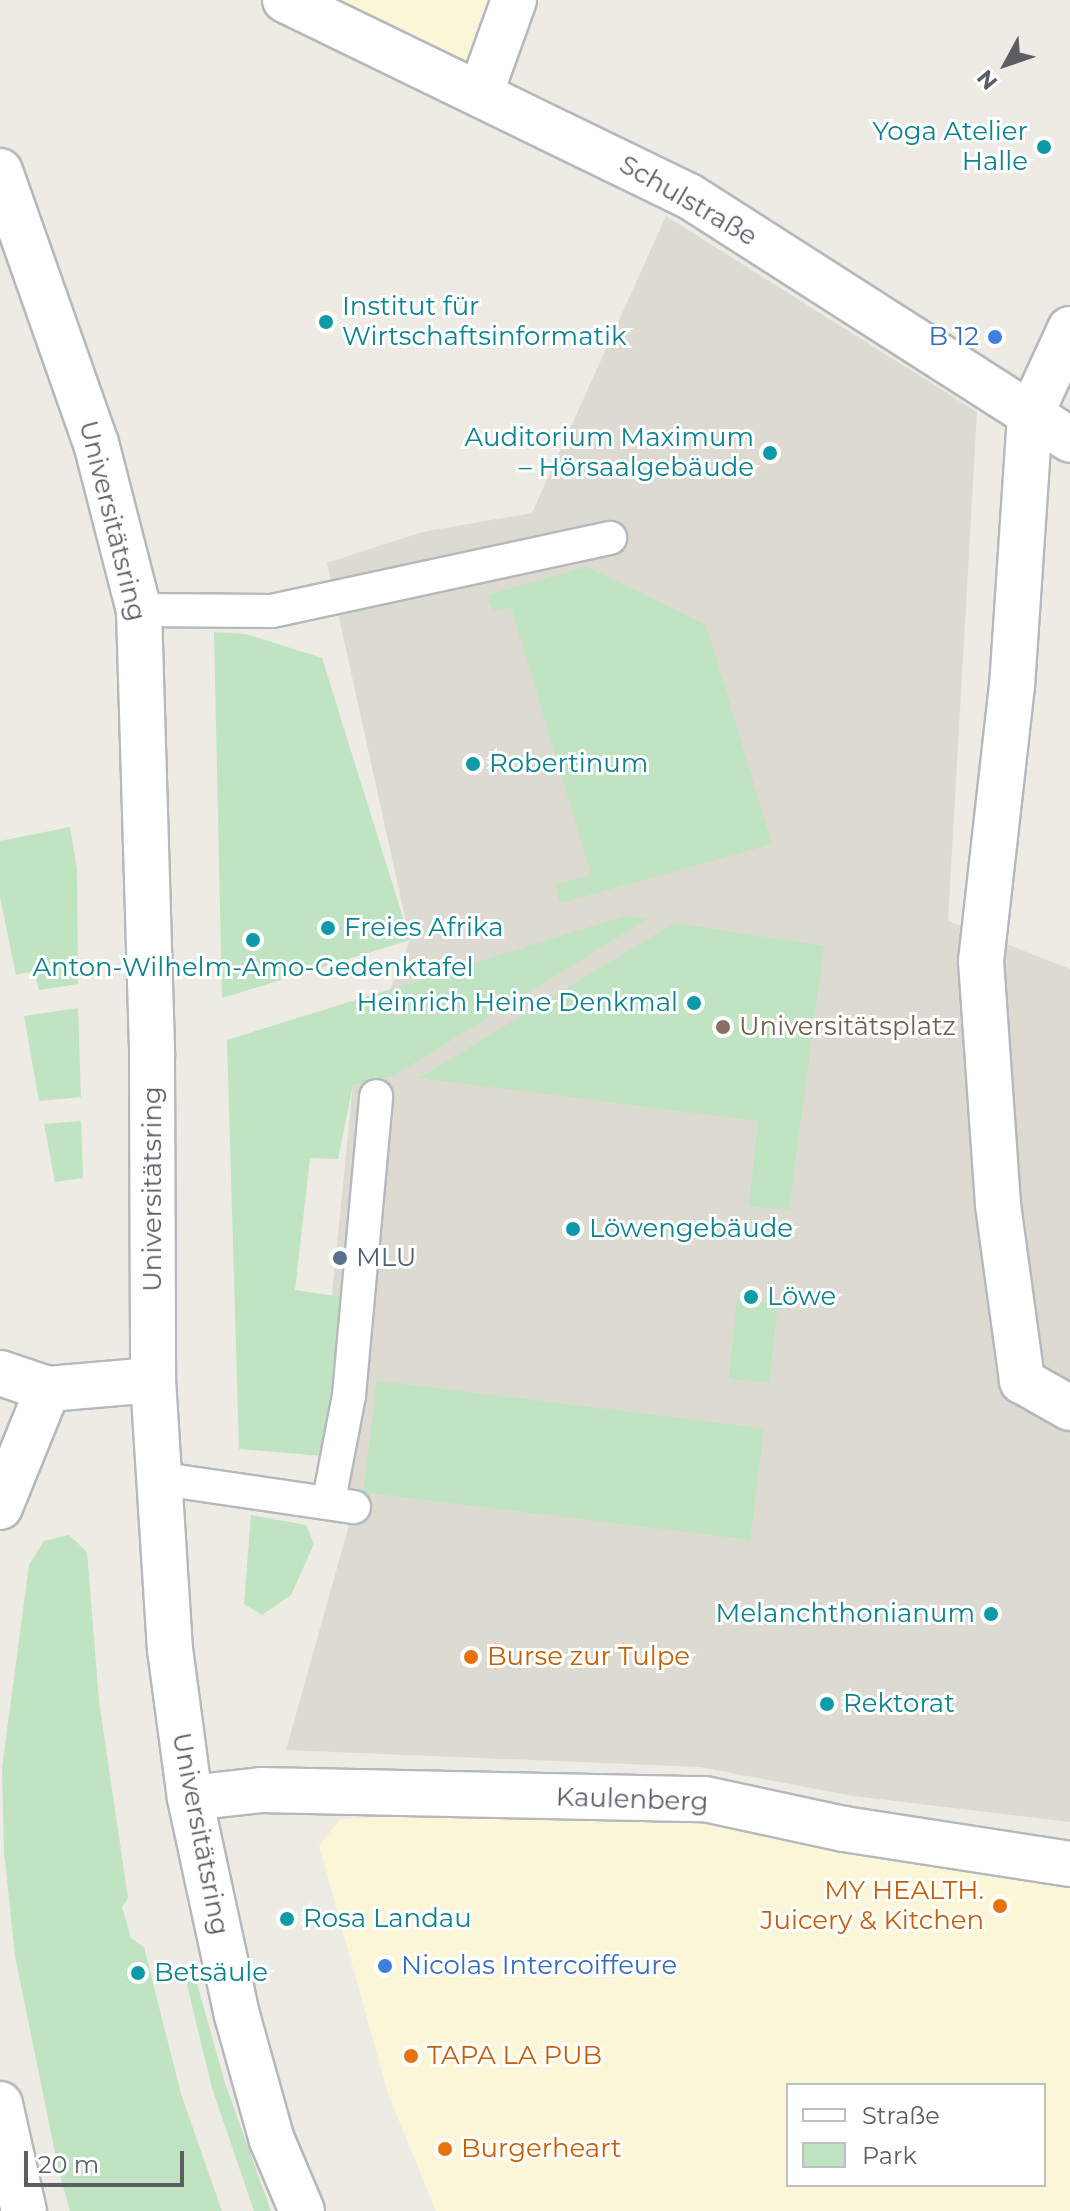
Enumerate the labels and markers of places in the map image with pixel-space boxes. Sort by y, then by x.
place label: Yoga Atelier Halle [872,116,1028,178]
marker: Yoga Atelier Halle [1035,138,1053,156]
place label: Institut für Wirtschaftsinformatik [342,291,627,352]
marker: Institut für Wirtschaftsinformatik [317,313,335,331]
place label: B 12 [928,321,979,353]
marker: B 12 [986,328,1004,346]
place label: Auditorium Maximum – Hörsaalgebäude [465,422,754,484]
marker: Auditorium Maximum – Hörsaalgebäude [761,444,779,462]
place label: Robertinum [489,748,648,780]
marker: Robertinum [464,755,482,773]
place label: Freies Afrika [344,912,503,944]
marker: Freies Afrika [319,919,337,937]
marker: Anton-Wilhelm-Amo-Gedenktafel [244,931,262,949]
place label: Anton-Wilhelm-Amo-Gedenktafel [32,952,474,984]
place label: Heinrich Heine Denkmal [357,987,678,1019]
marker: Heinrich Heine Denkmal [685,994,703,1012]
place label: Universitätsplatz [739,1011,956,1043]
marker: Universitätsplatz [714,1018,732,1036]
place label: Löwengebäude [589,1213,793,1245]
marker: Löwengebäude [564,1220,582,1238]
place label: MLU [356,1242,416,1274]
marker: MLU [331,1249,349,1267]
place label: Löwe [767,1281,836,1313]
marker: Löwe [742,1288,760,1306]
place label: Melanchthonianum [716,1598,975,1630]
marker: Melanchthonianum [982,1605,1000,1623]
place label: Burse zur Tulpe [487,1641,690,1673]
marker: Burse zur Tulpe [462,1648,480,1666]
place label: Rektorat [843,1688,955,1720]
marker: Rektorat [818,1695,836,1713]
place label: MY HEALTH. Juicery & Kitchen [760,1875,984,1936]
marker: MY HEALTH. Juicery & Kitchen [991,1897,1009,1915]
place label: Rosa Landau [303,1903,472,1935]
marker: Rosa Landau [278,1910,296,1928]
place label: Nicolas Intercoiffeure [401,1950,677,1982]
place label: Betsäule [154,1957,268,1989]
marker: Nicolas Intercoiffeure [376,1957,394,1975]
marker: Betsäule [129,1964,147,1982]
place label: TAPA LA PUB [427,2040,602,2072]
marker: TAPA LA PUB [402,2047,420,2065]
place label: Burgerheart [461,2133,622,2165]
marker: Burgerheart [436,2140,454,2158]

